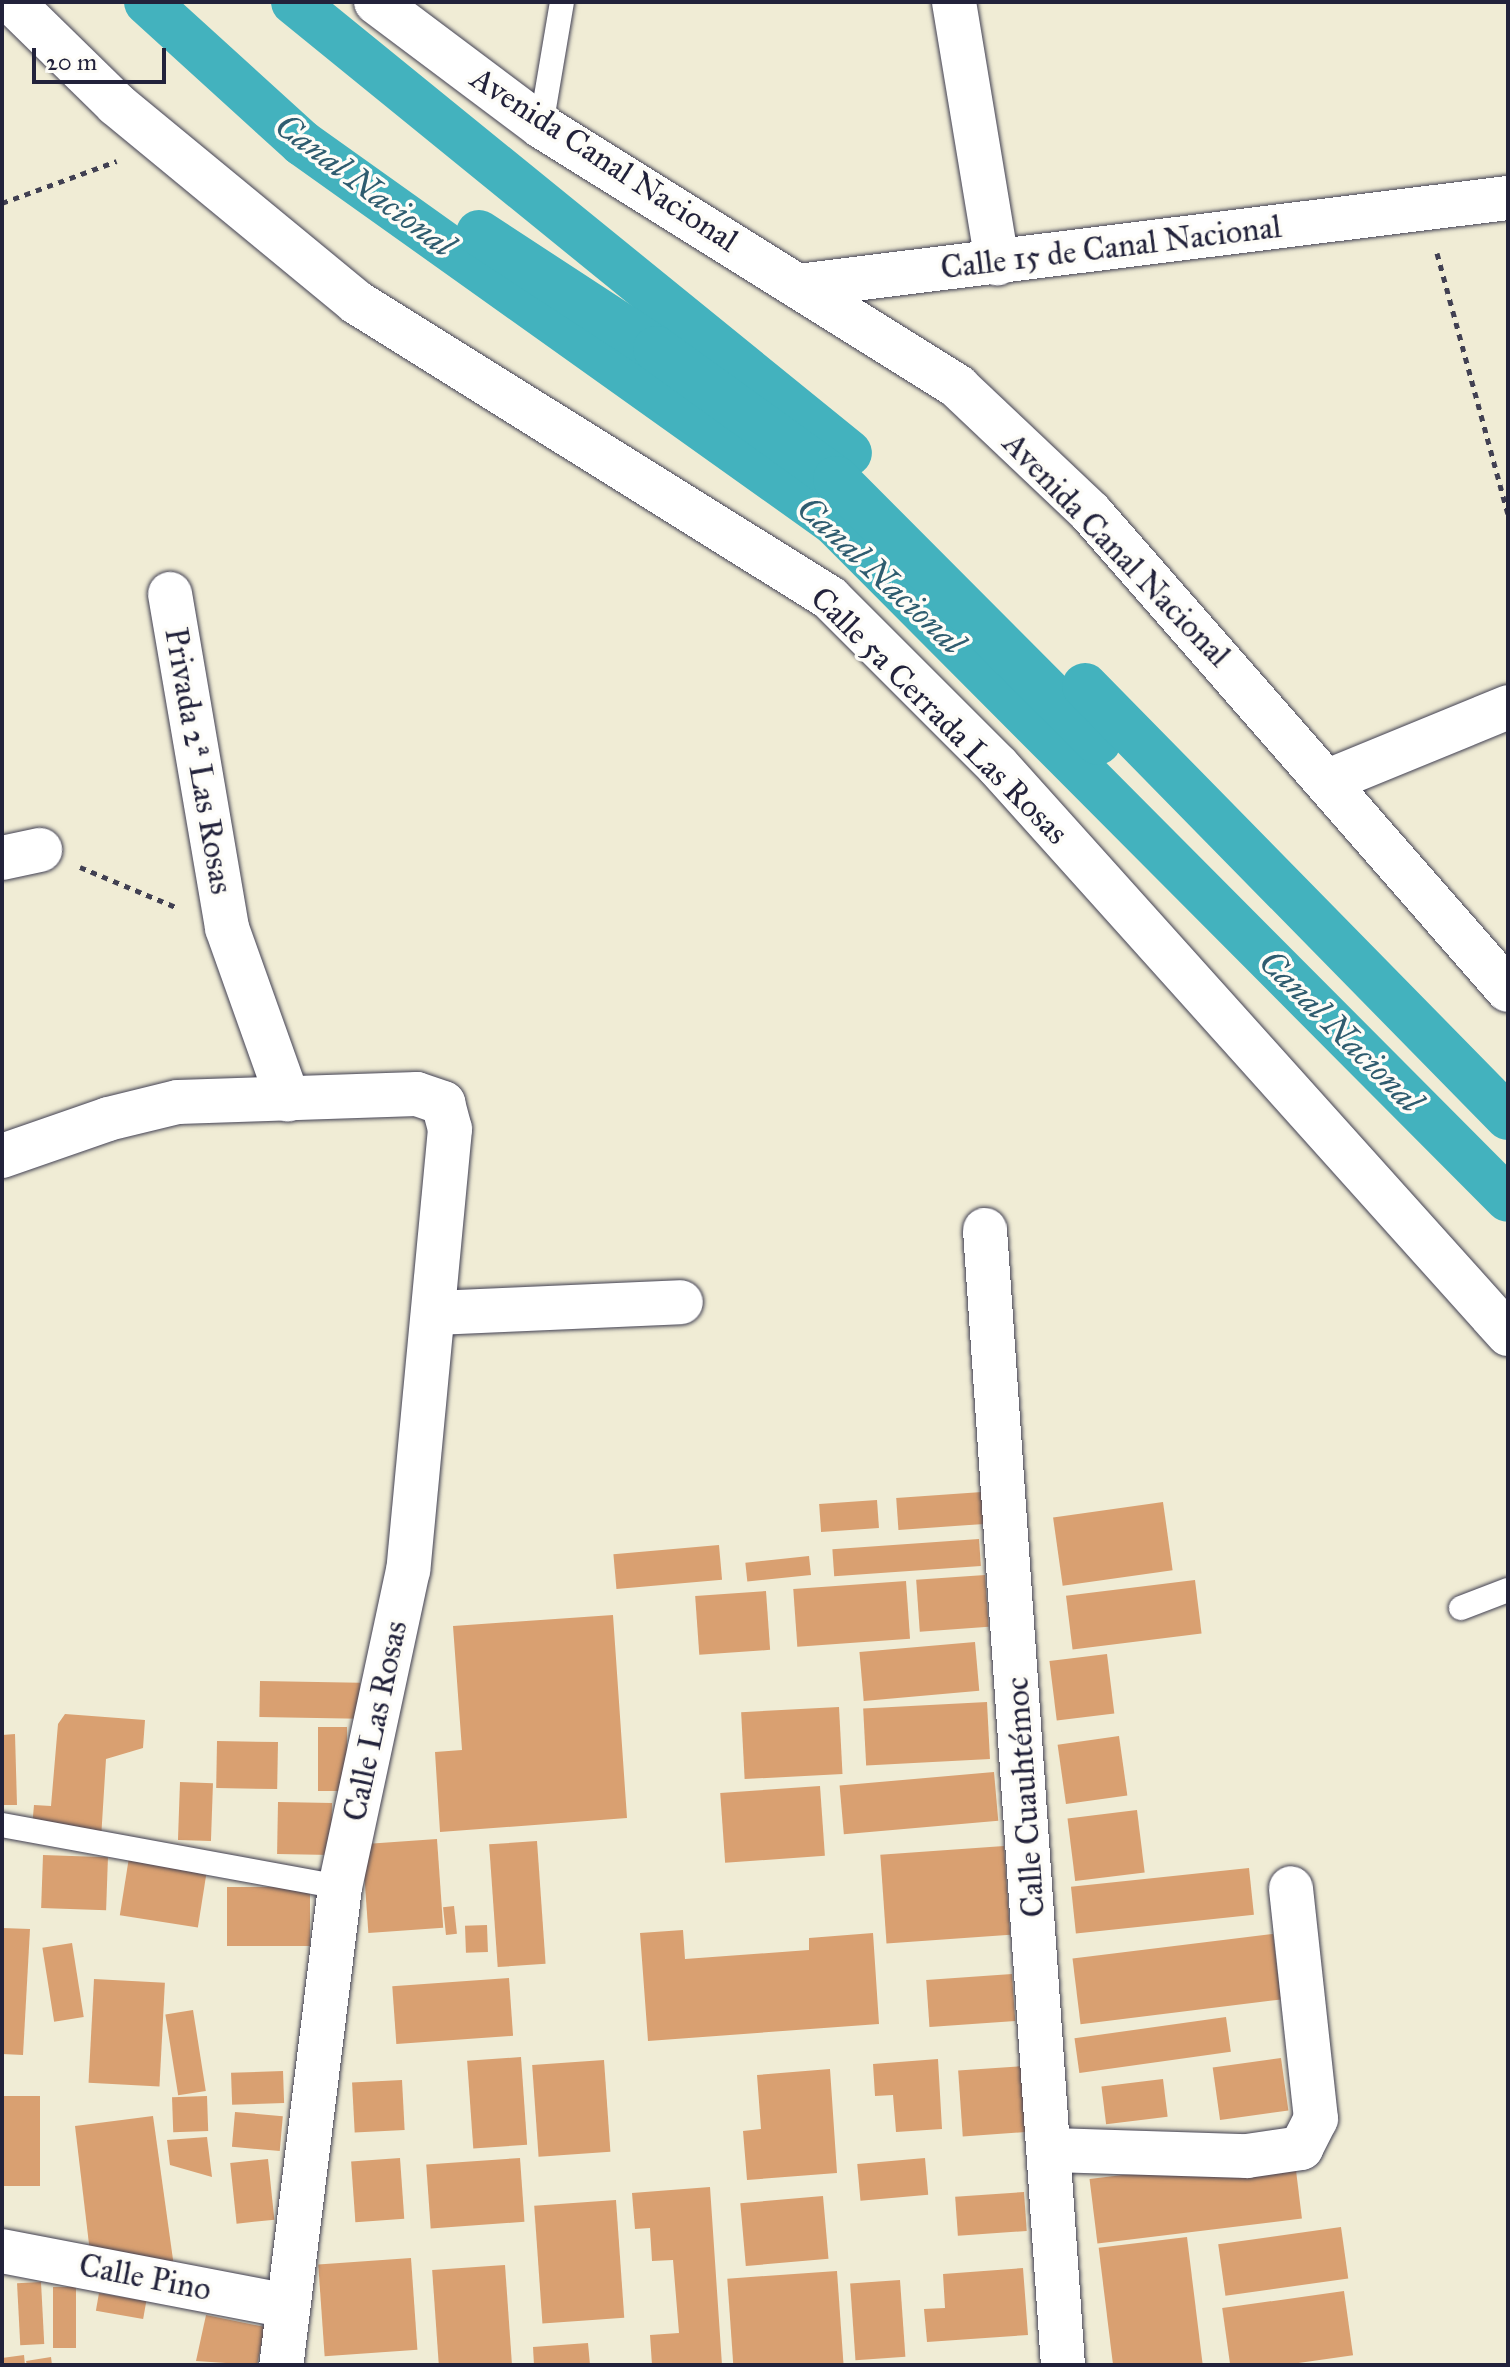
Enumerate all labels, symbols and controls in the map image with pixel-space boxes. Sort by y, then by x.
scale bar [36,32,170,82]
text: 20 m [46,47,97,77]
street label: Avenida Canal Nacional [463,59,745,261]
water label: Canal Nacional [268,105,462,265]
street label: Calle 15 de Canal Nacional [939,208,1283,288]
street label: Avenida Canal Nacional [994,425,1238,675]
water label: Canal Nacional [789,487,973,663]
street label: Calle 5a Cerrada Las Rosas [802,579,1076,853]
street label: Privada 2ª Las Rosas [156,625,240,897]
water label: Canal Nacional [1251,941,1431,1121]
street label: Calle Las Rosas [336,1617,416,1825]
street label: Calle Cuauhtémoc [998,1675,1054,1919]
street label: Calle Pino [76,2246,214,2310]

